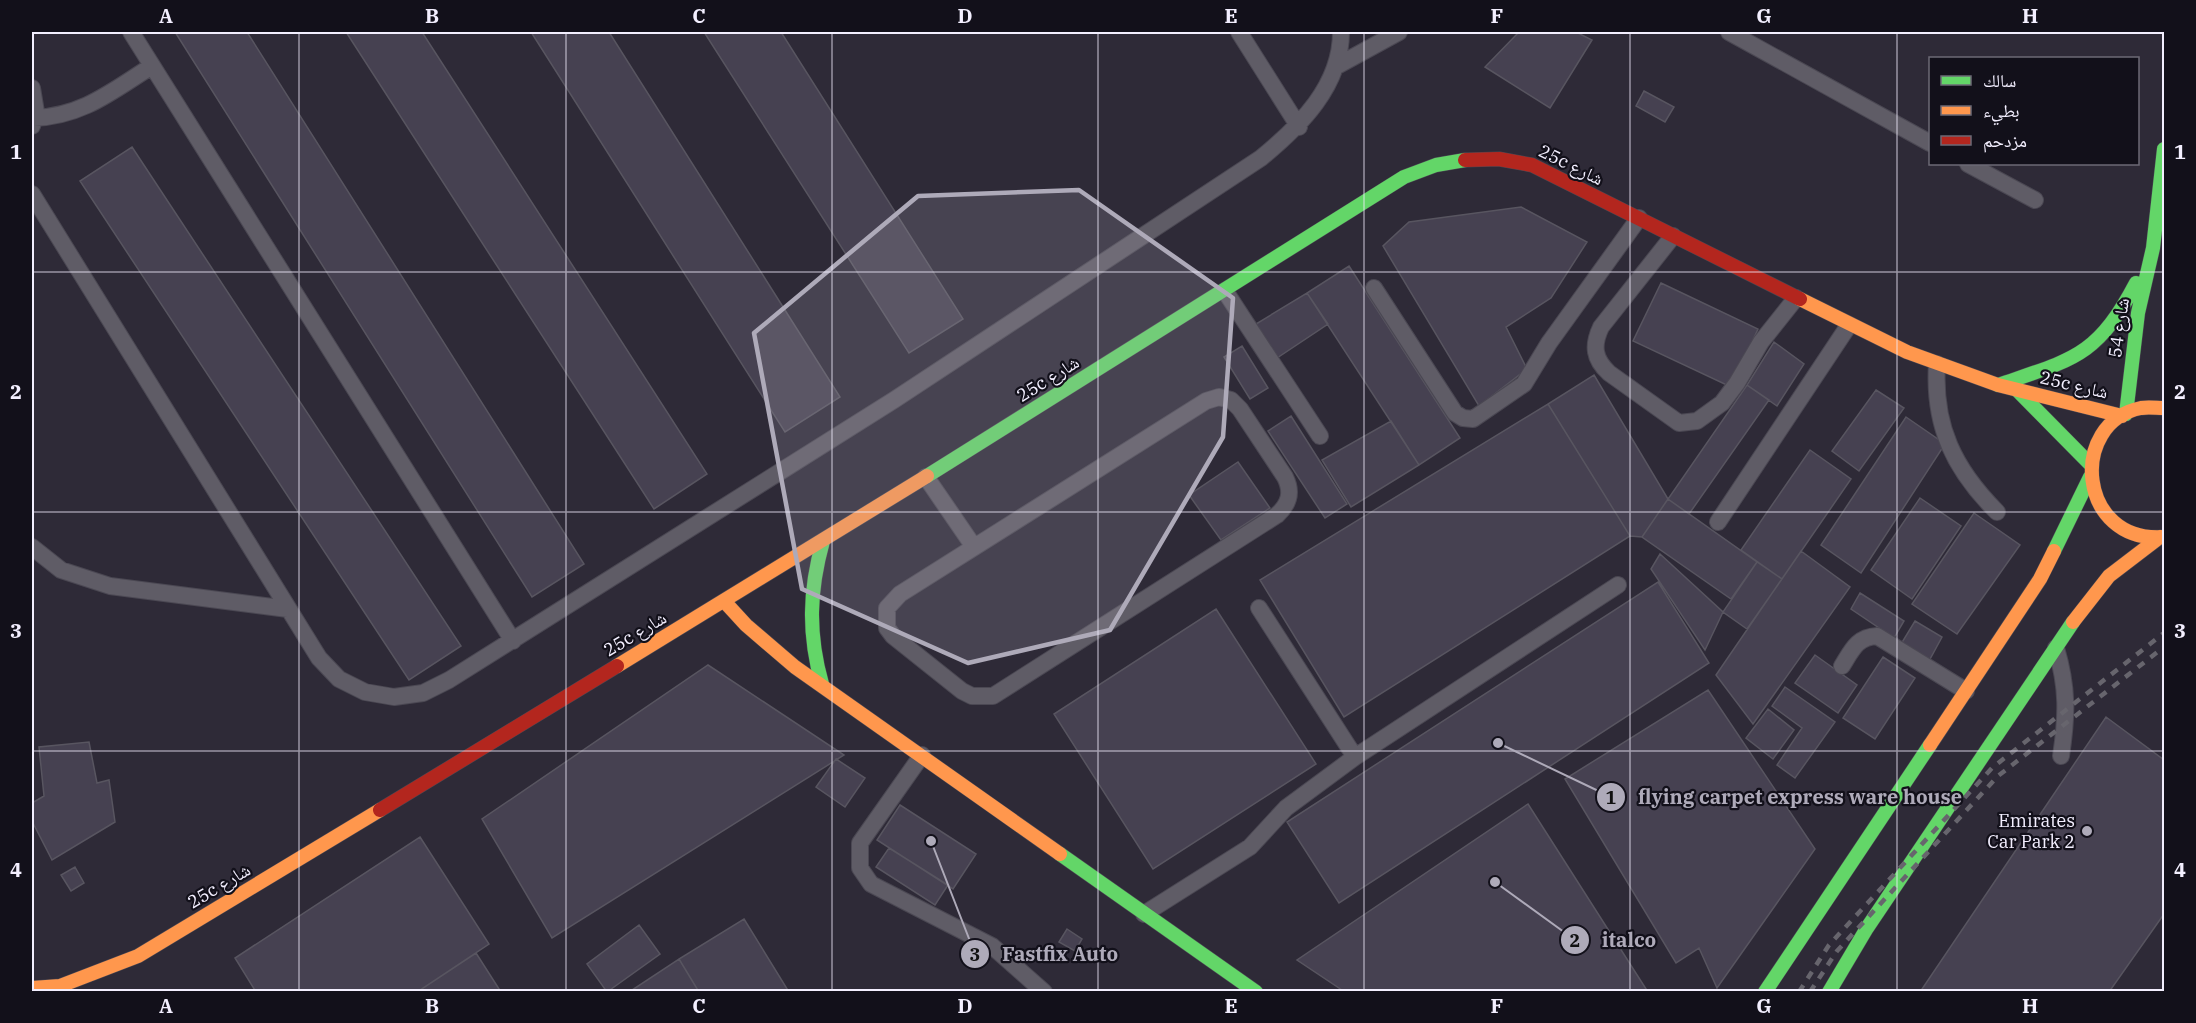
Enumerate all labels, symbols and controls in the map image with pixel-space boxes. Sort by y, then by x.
text: A [159,2,173,29]
text: B [425,2,439,29]
text: C [692,2,706,29]
text: D [957,2,973,29]
text: E [1224,2,1238,29]
text: F [1491,2,1503,29]
text: G [1756,2,1772,29]
text: H [2022,2,2038,29]
legend [1929,57,2139,165]
text: سالك [1983,69,2016,92]
text: بطيء [1983,99,2020,126]
text: مزدحم [1983,129,2027,153]
text: 1 [10,138,22,165]
text: 1 [2174,138,2186,165]
street label: 25c شارع [1535,139,1607,190]
street label: شارع 54 [2103,297,2134,359]
street label: 25c شارع [1012,350,1083,407]
street label: 25c شارع [2038,366,2110,404]
text: 2 [10,378,22,405]
text: 2 [2174,378,2186,405]
street label: 25c شارع [599,606,670,661]
text: 3 [10,617,22,644]
text: 3 [2174,617,2186,644]
callout: flying carpet express ware house [1596,778,1974,816]
text: flying carpet express ware house [1638,783,1962,810]
text: 1 [1606,786,1617,809]
place label: Emirates Car Park 2 [1987,809,2075,853]
marker: Emirates Car Park 2 [2080,824,2094,838]
text: 4 [10,856,22,883]
text: 4 [2174,856,2186,883]
street label: 25c شارع [183,858,254,913]
callout: italco [1560,921,1668,959]
text: italco [1602,926,1656,953]
text: 2 [1570,929,1580,952]
callout: Fastfix Auto [960,935,1130,973]
text: Fastfix Auto [1002,940,1118,967]
text: 3 [970,943,980,966]
text: A [159,992,173,1019]
text: B [425,992,439,1019]
text: C [692,992,706,1019]
text: D [957,992,973,1019]
text: E [1224,992,1238,1019]
text: F [1491,992,1503,1019]
text: G [1756,992,1772,1019]
text: H [2022,992,2038,1019]

